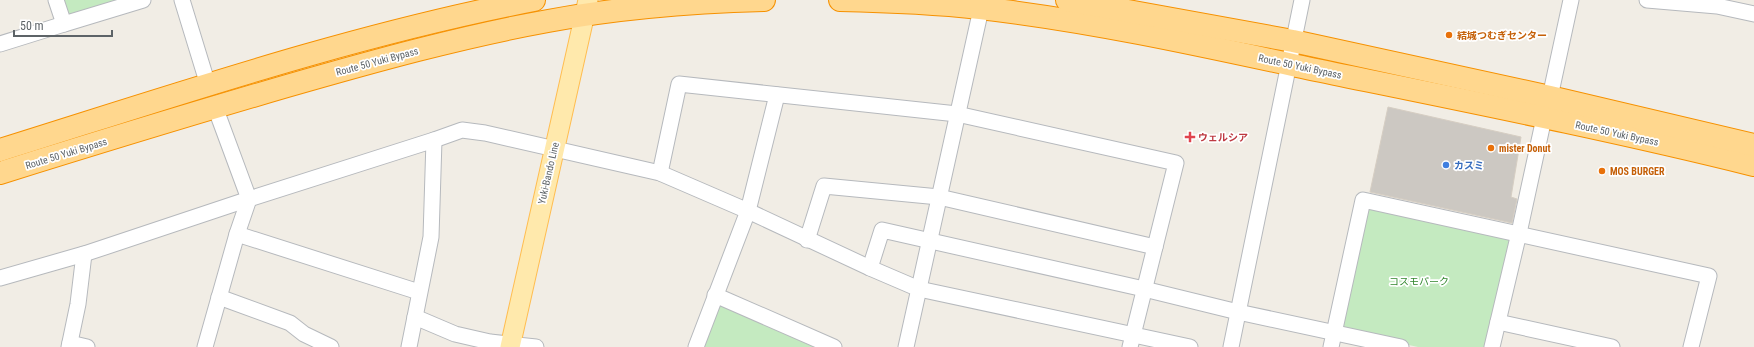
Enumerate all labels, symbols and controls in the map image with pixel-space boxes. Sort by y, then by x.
scale bar [14,12,112,38]
text: 50 m [20,19,44,33]
marker: 結城つむぎセンター [1444,30,1454,40]
place label: 結城つむぎセンター [1457,30,1547,41]
street label: Route 50 Yuki Bypass [335,45,420,78]
street label: Route 50 Yuki Bypass [1257,52,1343,81]
street label: Route 50 Yuki Bypass [1574,119,1660,148]
marker: ウェルシア [1185,132,1195,142]
place label: ウェルシア [1198,132,1248,143]
street label: Route 50 Yuki Bypass [24,136,109,171]
street label: Yuki-Bando Line [536,141,561,205]
marker: mister Donut [1486,143,1496,153]
place label: mister Donut [1499,143,1550,154]
marker: カスミ [1441,160,1451,170]
place label: カスミ [1454,160,1484,171]
marker: MOS BURGER [1597,166,1607,176]
place label: MOS BURGER [1610,166,1665,177]
park label: コスモパーク [1389,276,1449,287]

